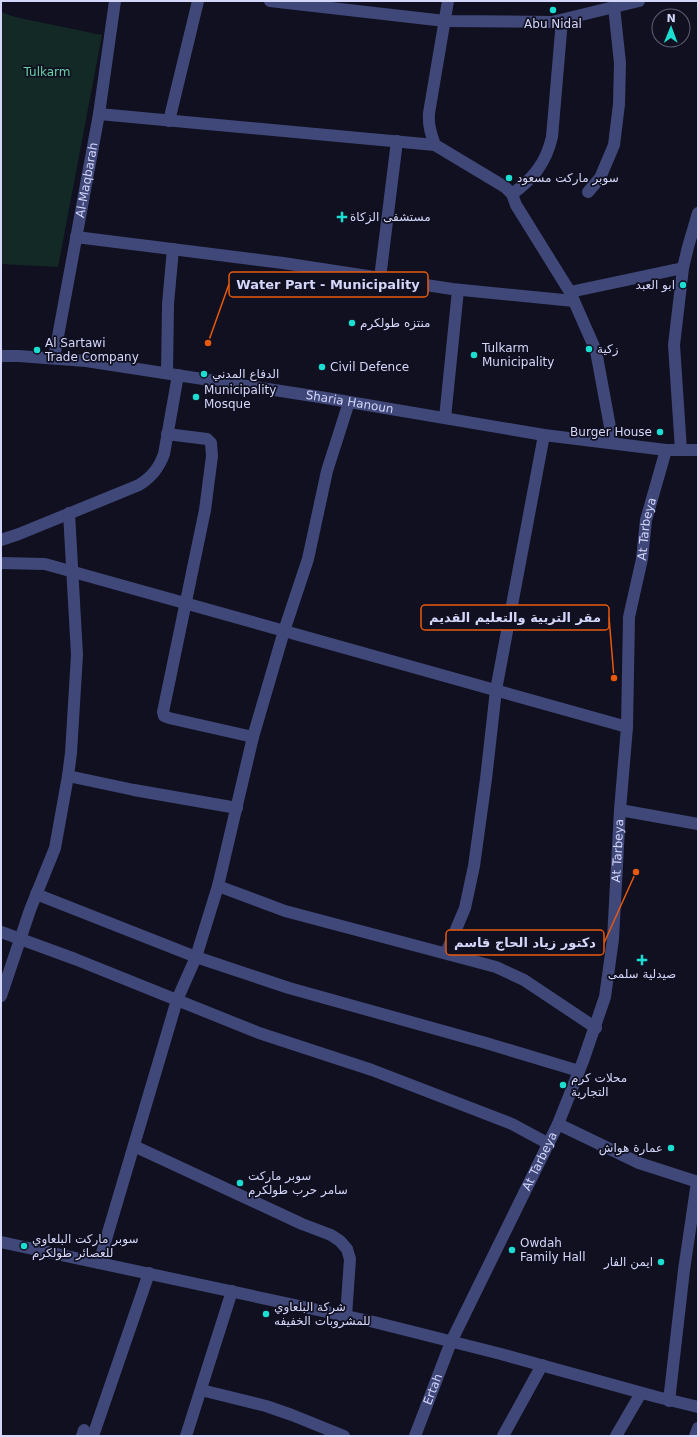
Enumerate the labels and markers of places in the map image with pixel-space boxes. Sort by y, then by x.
marker: Abu Nidal [548,5,558,15]
place label: Abu Nidal [524,17,582,31]
place label: سوبر ماركت مسعود [517,171,619,186]
marker: سوبر ماركت مسعود [504,173,514,183]
place label: مستشفى الزكاة [350,210,431,225]
marker: مستشفى الزكاة [337,212,347,222]
callout: Water Part - Municipality [229,272,428,297]
place label: ابو العبد [636,278,675,293]
marker: ابو العبد [678,280,688,290]
place label: منتزه طولكرم [360,316,430,331]
marker: منتزه طولكرم [347,318,357,328]
place label: Al Sartawi Trade Company [44,336,139,364]
place label: Tulkarm Municipality [481,341,554,369]
place label: زكية [597,342,619,357]
marker: زكية [584,344,594,354]
marker: Al Sartawi Trade Company [32,345,42,355]
marker: Tulkarm Municipality [469,350,479,360]
place label: Civil Defence [330,360,409,374]
marker: Civil Defence [317,362,327,372]
place label: الدفاع المدني [212,367,279,381]
marker: الدفاع المدني [199,369,209,379]
place label: Municipality Mosque [204,383,276,411]
marker: Municipality Mosque [191,392,201,402]
place label: Burger House [570,425,652,439]
marker: Burger House [655,427,665,437]
callout: مقر التربية والتعليم القديم [421,605,609,630]
callout: دكتور زياد الحاج قاسم [446,930,604,955]
marker: صيدلية سلمى [637,955,647,965]
place label: صيدلية سلمى [608,967,676,981]
place label: محلات كرم التجارية [571,1071,627,1100]
marker: محلات كرم التجارية [558,1080,568,1090]
place label: عمارة هواش [599,1141,663,1156]
marker: عمارة هواش [666,1143,676,1153]
place label: سوبر ماركت سامر حرب طولكرم [248,1169,348,1198]
marker: سوبر ماركت سامر حرب طولكرم [235,1178,245,1188]
place label: سوبر ماركت البلعاوي للعصائر طولكرم [32,1232,138,1261]
place label: Owdah Family Hall [520,1236,585,1264]
marker: سوبر ماركت البلعاوي للعصائر طولكرم [19,1241,29,1251]
marker: Owdah Family Hall [507,1245,517,1255]
place label: ايمن الفار [603,1255,653,1270]
marker: ايمن الفار [656,1257,666,1267]
place label: شركة البلعاوي للمشروبات الخفيفه [274,1300,371,1329]
marker: شركة البلعاوي للمشروبات الخفيفه [261,1309,271,1319]

